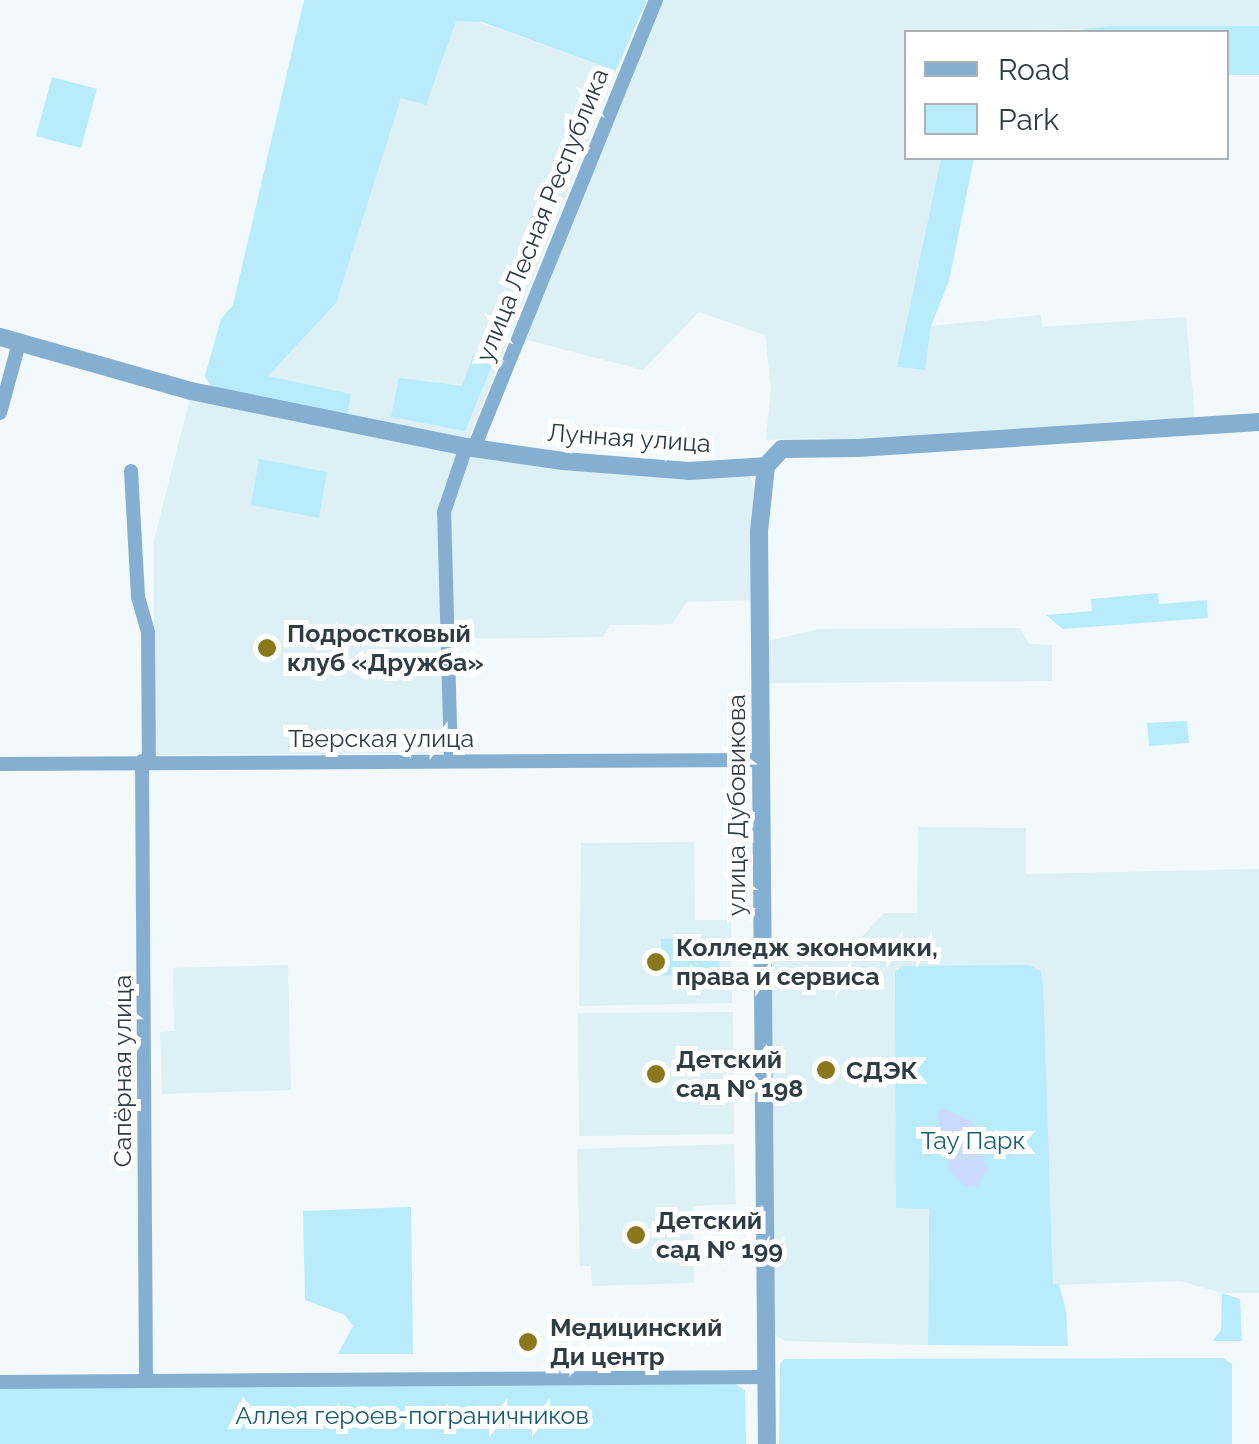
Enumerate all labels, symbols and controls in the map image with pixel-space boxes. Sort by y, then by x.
legend [904,30,1229,160]
text: Road [998,52,1070,87]
street label: улица Лесная Республика [469,64,615,366]
text: Park [998,102,1059,137]
street label: Лунная улица [546,417,712,459]
place label: Подростковый клуб «Дружба» [287,619,484,678]
marker: Подростковый клуб «Дружба» [256,637,278,659]
street label: улица Дубовикова [721,694,751,916]
street label: Тверская улица [288,723,474,753]
place label: Колледж экономики, права и сервиса [676,933,938,992]
marker: Колледж экономики, права и сервиса [645,951,667,973]
street label: Сапёрная улица [107,974,137,1168]
place label: Детский сад № 198 [676,1045,803,1104]
place label: СДЭК [846,1055,918,1085]
marker: СДЭК [815,1059,837,1081]
marker: Детский сад № 198 [645,1063,667,1085]
park label: Тау Парк [920,1125,1026,1155]
place label: Детский сад № 199 [656,1206,783,1265]
marker: Детский сад № 199 [625,1224,647,1246]
place label: Медицинский Ди центр [550,1313,722,1372]
marker: Медицинский Ди центр [515,1329,541,1355]
park label: Аллея героев-пограничников [235,1400,589,1430]

